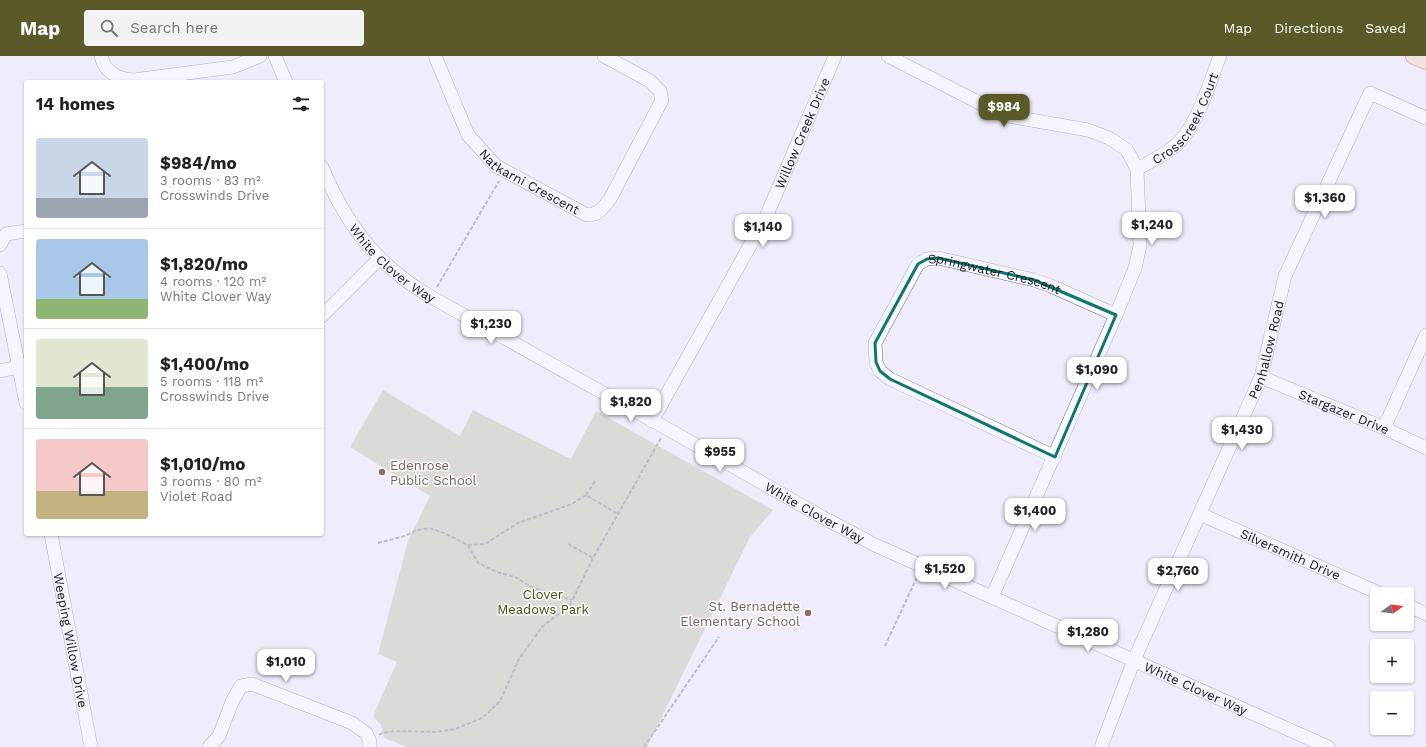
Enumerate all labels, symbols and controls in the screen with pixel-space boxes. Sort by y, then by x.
search box [84,10,364,46]
text: Map [20,17,60,40]
icon: search [98,17,120,39]
text: Search here [130,19,218,37]
text: Map [1224,20,1252,36]
text: Directions [1274,20,1343,36]
text: Saved [1365,20,1406,36]
street label: Crosscreek Court [1149,70,1221,167]
street label: Willow Creek Drive [772,75,833,191]
icon: filters [290,93,312,115]
text: 14 homes [36,94,115,114]
pin: $984 [980,94,1028,128]
text: $984 [988,99,1020,114]
street label: Natkarni Crescent [476,146,582,218]
text: $984/mo [160,153,237,173]
icon: home [68,154,116,202]
text: 3 rooms · 83 m² [160,173,261,188]
pin: $1,360 [1292,185,1358,219]
text: Crosswinds Drive [160,188,269,203]
text: $1,360 [1304,190,1346,205]
pin: $1,240 [1119,212,1185,246]
pin: $1,140 [730,214,796,248]
text: $1,240 [1131,217,1173,232]
text: $1,140 [744,219,782,234]
street label: White Clover Way [346,221,438,306]
street label: Springwater Crescent [927,251,1064,298]
text: $1,820/mo [160,254,248,274]
icon: home [68,255,116,303]
text: 4 rooms · 120 m² [160,274,266,289]
text: White Clover Way [160,289,271,304]
street label: Penhallow Road [1245,299,1287,401]
pin: $1,230 [458,311,524,345]
text: $1,230 [470,316,512,331]
text: $1,400/mo [160,354,249,374]
icon: home [68,355,116,403]
pin: $1,090 [1064,357,1130,391]
text: $1,090 [1076,362,1118,377]
text: 5 rooms · 118 m² [160,374,263,389]
street label: Stargazer Drive [1296,387,1392,437]
text: Crosswinds Drive [160,389,269,404]
pin: $1,820 [598,389,664,423]
text: $1,820 [610,394,652,409]
pin: $1,430 [1209,417,1275,451]
text: $1,430 [1221,422,1263,437]
pin: $955 [696,439,744,473]
text: $955 [704,444,736,459]
text: $1,010/mo [160,454,245,474]
icon: home [68,455,116,503]
place label: Edenrose Public School [390,458,477,488]
marker: Edenrose Public School [377,467,387,477]
text: 3 rooms · 80 m² [160,474,261,489]
street label: White Clover Way [762,479,867,546]
text: Violet Road [160,489,233,504]
pin: $1,400 [1002,498,1068,532]
text: $1,400 [1014,503,1056,518]
street label: Silversmith Drive [1238,526,1343,583]
pin: $1,520 [912,556,978,590]
pin: $2,760 [1145,558,1211,592]
text: $1,520 [924,561,966,576]
text: $2,760 [1157,563,1199,578]
street label: Weeping Willow Drive [50,572,90,709]
park label: Clover Meadows Park [497,587,589,617]
north arrow [1370,587,1414,631]
map controls [1370,587,1414,735]
place label: St. Bernadette Elementary School [680,599,800,629]
marker: St. Bernadette Elementary School [803,608,813,618]
pin: $1,280 [1055,619,1121,653]
text: $1,280 [1067,624,1109,639]
button: + [1370,639,1414,683]
pin: $1,010 [253,649,319,683]
text: $1,010 [266,654,306,669]
street label: White Clover Way [1142,659,1250,718]
button: − [1370,691,1414,735]

